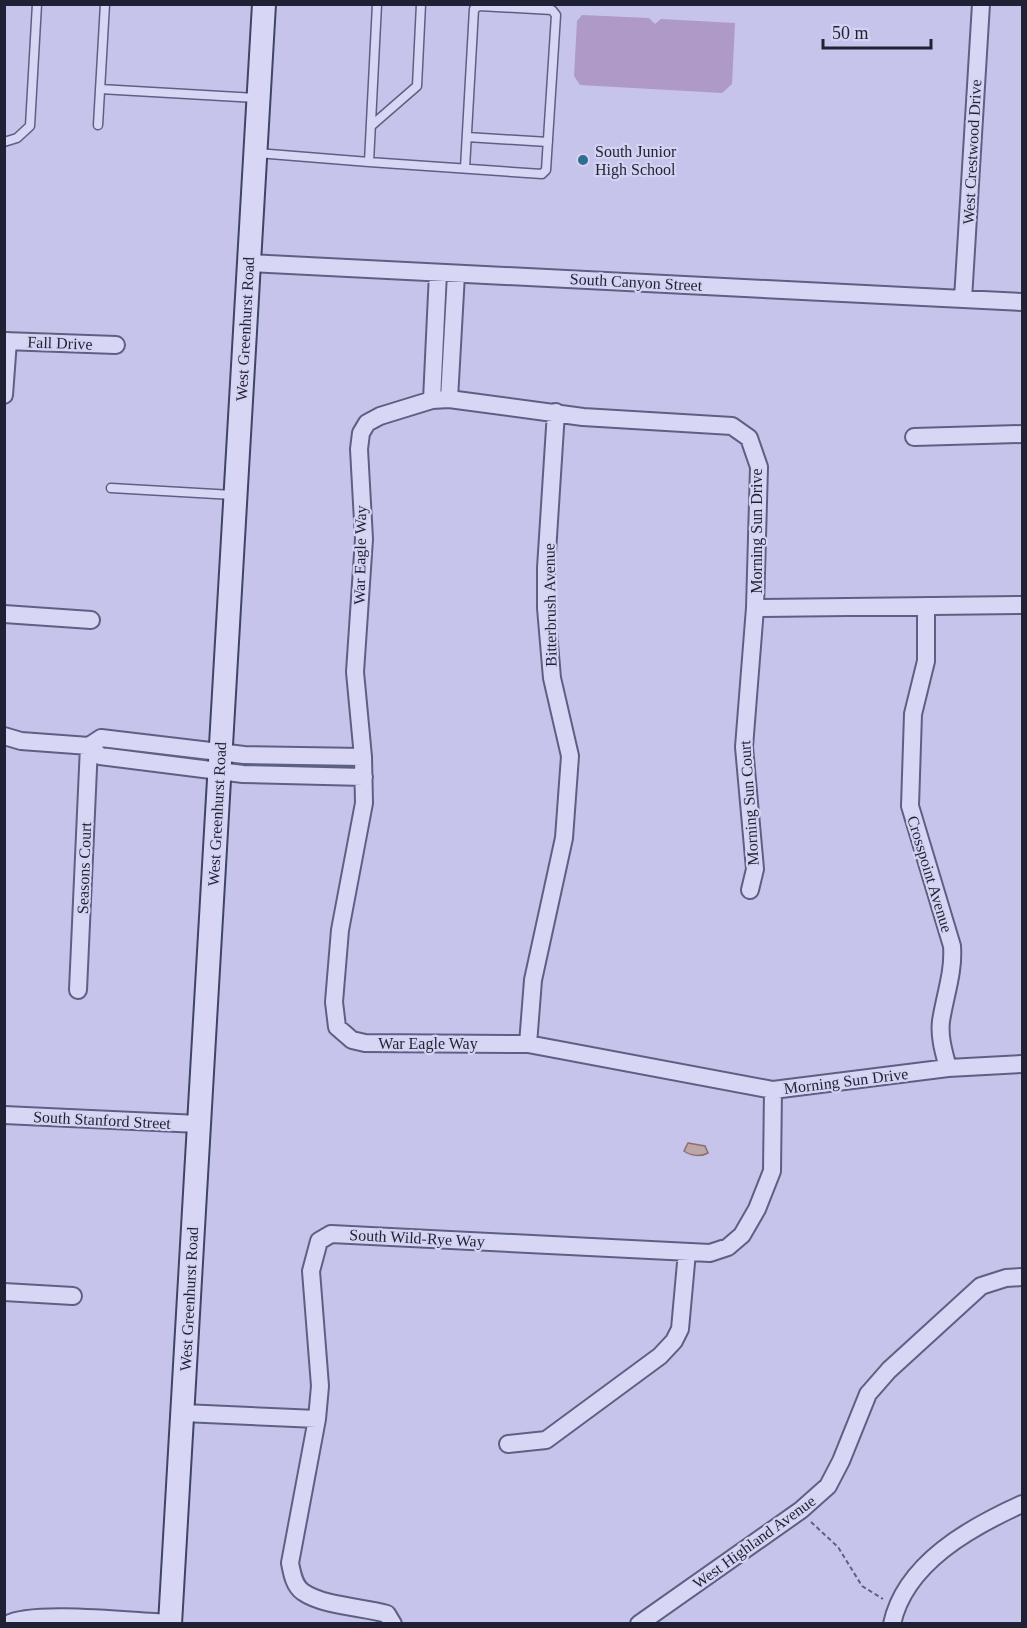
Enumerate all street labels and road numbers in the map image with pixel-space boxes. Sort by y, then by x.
street label: West Crestwood Drive [960,79,984,225]
street label: West Greenhurst Road [233,256,257,402]
street label: South Canyon Street [569,270,703,295]
street label: Fall Drive [27,333,93,353]
street label: Morning Sun Drive [748,468,766,594]
street label: War Eagle Way [351,505,370,605]
street label: Bitterbrush Avenue [540,543,560,667]
street label: Morning Sun Court [736,739,763,866]
street label: West Greenhurst Road [205,741,229,887]
street label: Crosspoint Avenue [903,814,956,935]
street label: Seasons Court [74,821,94,914]
street label: War Eagle Way [378,1035,478,1053]
street label: Morning Sun Drive [783,1065,909,1098]
street label: South Stanford Street [33,1108,172,1132]
street label: West Greenhurst Road [177,1226,201,1372]
street label: South Wild-Rye Way [349,1226,485,1251]
street label: West Highland Avenue [690,1492,819,1593]

